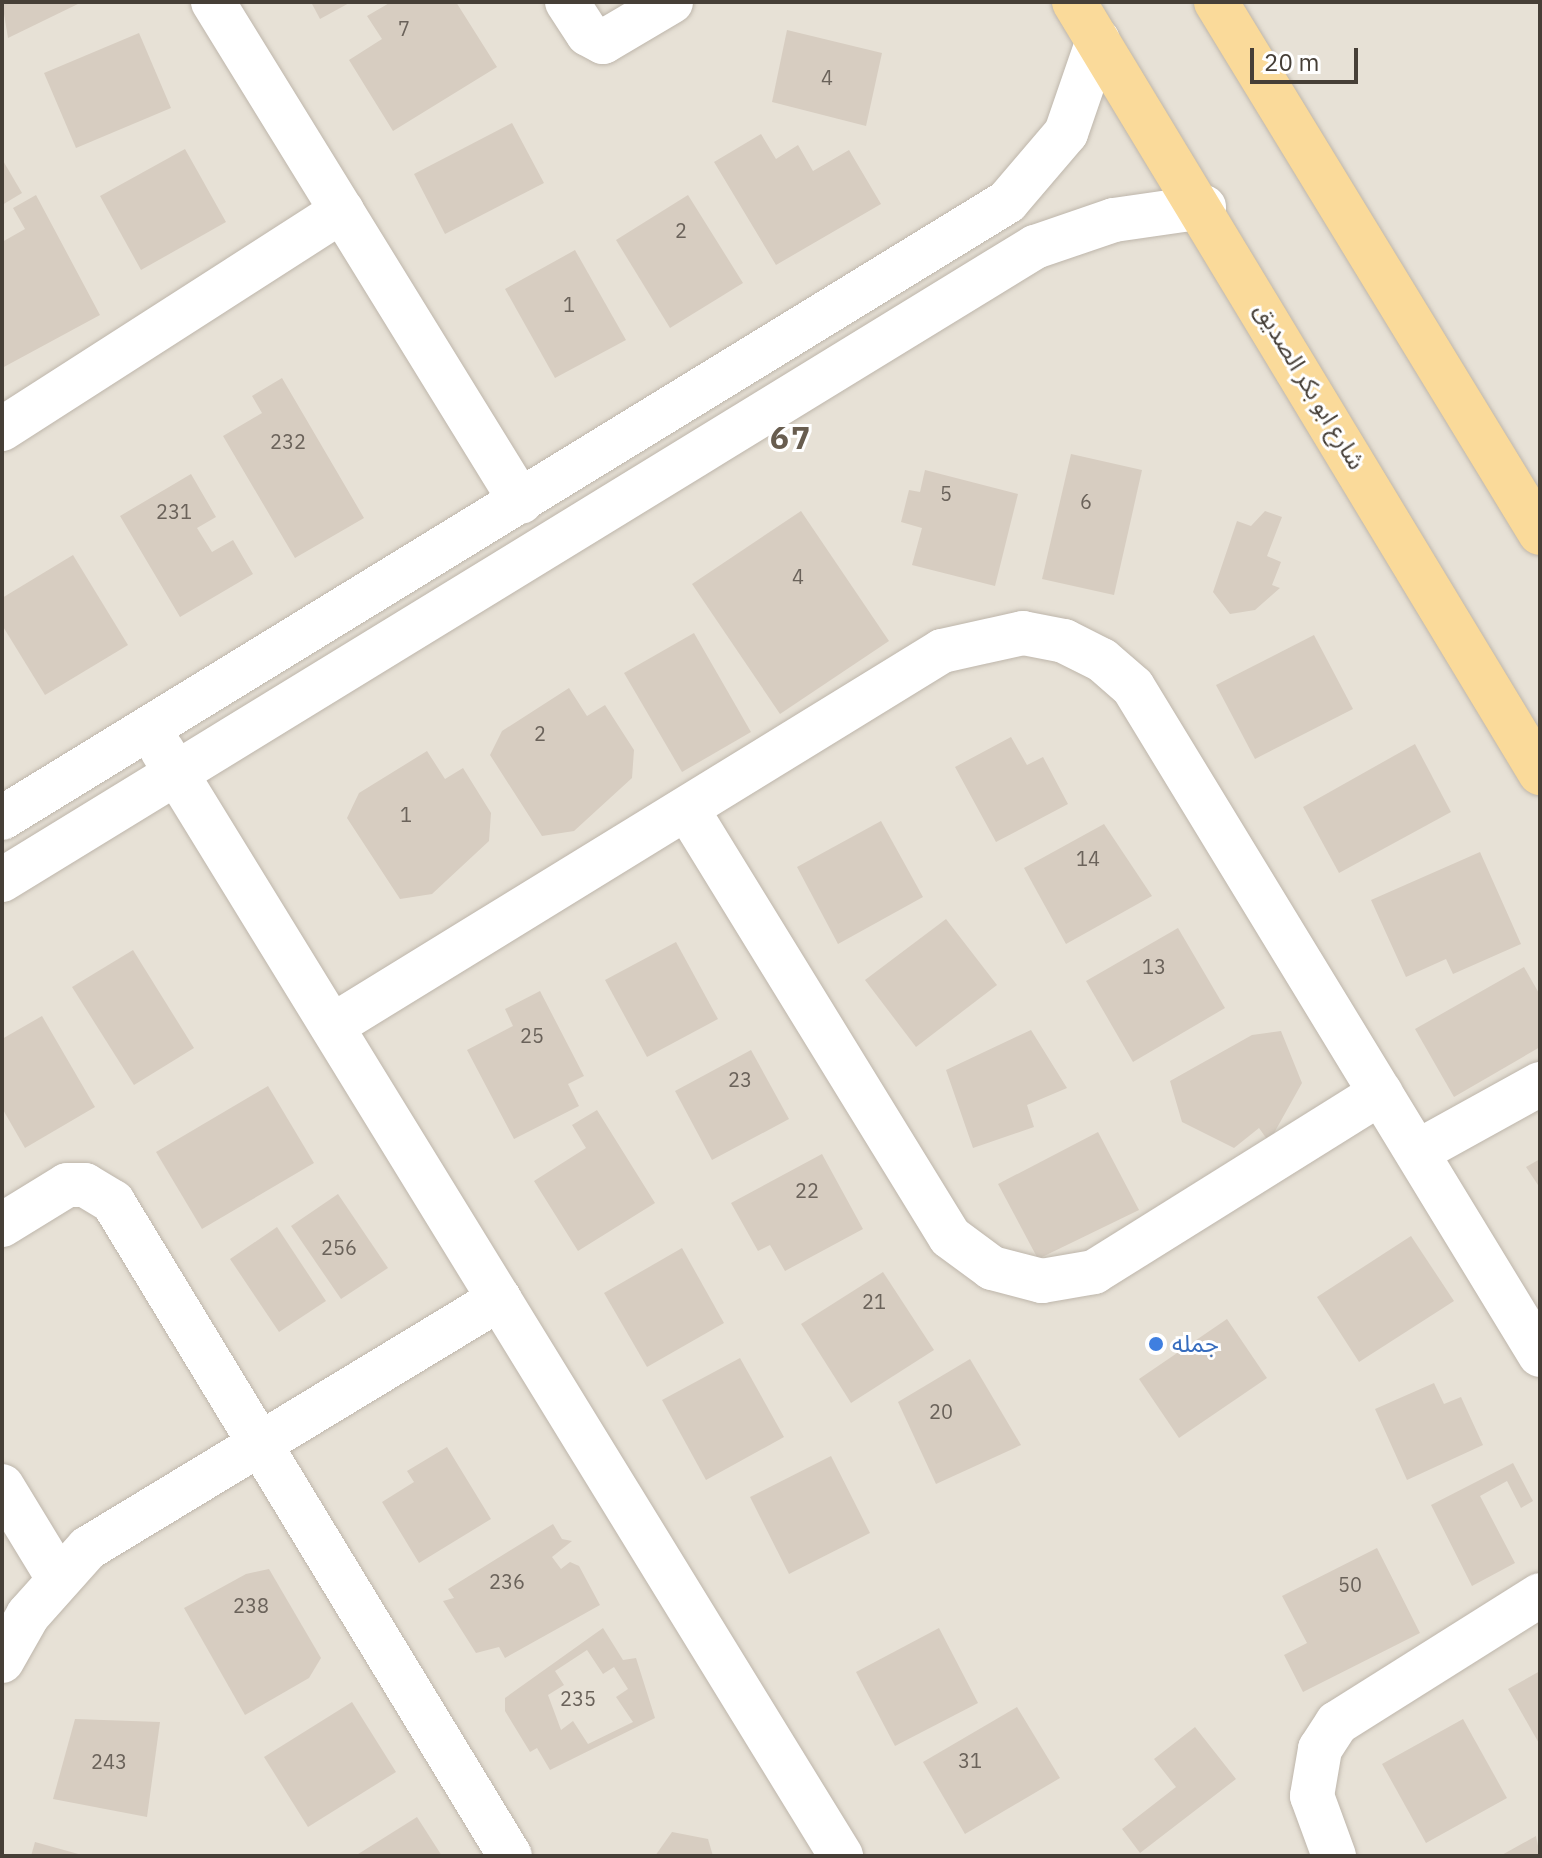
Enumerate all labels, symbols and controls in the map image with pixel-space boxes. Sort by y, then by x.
house number: 7 [398,16,410,40]
scale bar [1254,32,1362,82]
text: 20 m [1264,46,1319,78]
house number: 4 [821,65,833,89]
house number: 2 [675,218,687,242]
house number: 1 [563,292,575,316]
street label: شارع ابو بكر الصديق [1249,297,1371,475]
district label: 67 [770,418,812,456]
house number: 232 [270,429,306,453]
house number: 5 [940,481,952,505]
house number: 6 [1080,489,1092,513]
house number: 231 [156,499,192,523]
house number: 4 [792,564,804,588]
house number: 2 [534,721,546,745]
house number: 1 [400,802,412,826]
house number: 14 [1076,846,1100,870]
house number: 13 [1142,954,1166,978]
house number: 25 [520,1023,544,1047]
house number: 23 [728,1067,752,1091]
house number: 22 [795,1178,819,1202]
house number: 256 [321,1235,357,1259]
house number: 21 [862,1289,886,1313]
place label: جمله [1172,1330,1219,1358]
marker: جمله [1147,1335,1165,1353]
house number: 20 [929,1399,953,1423]
house number: 236 [489,1569,525,1593]
house number: 50 [1338,1572,1362,1596]
house number: 238 [233,1593,269,1617]
house number: 235 [560,1686,596,1710]
house number: 31 [958,1748,982,1772]
house number: 243 [91,1749,127,1773]

